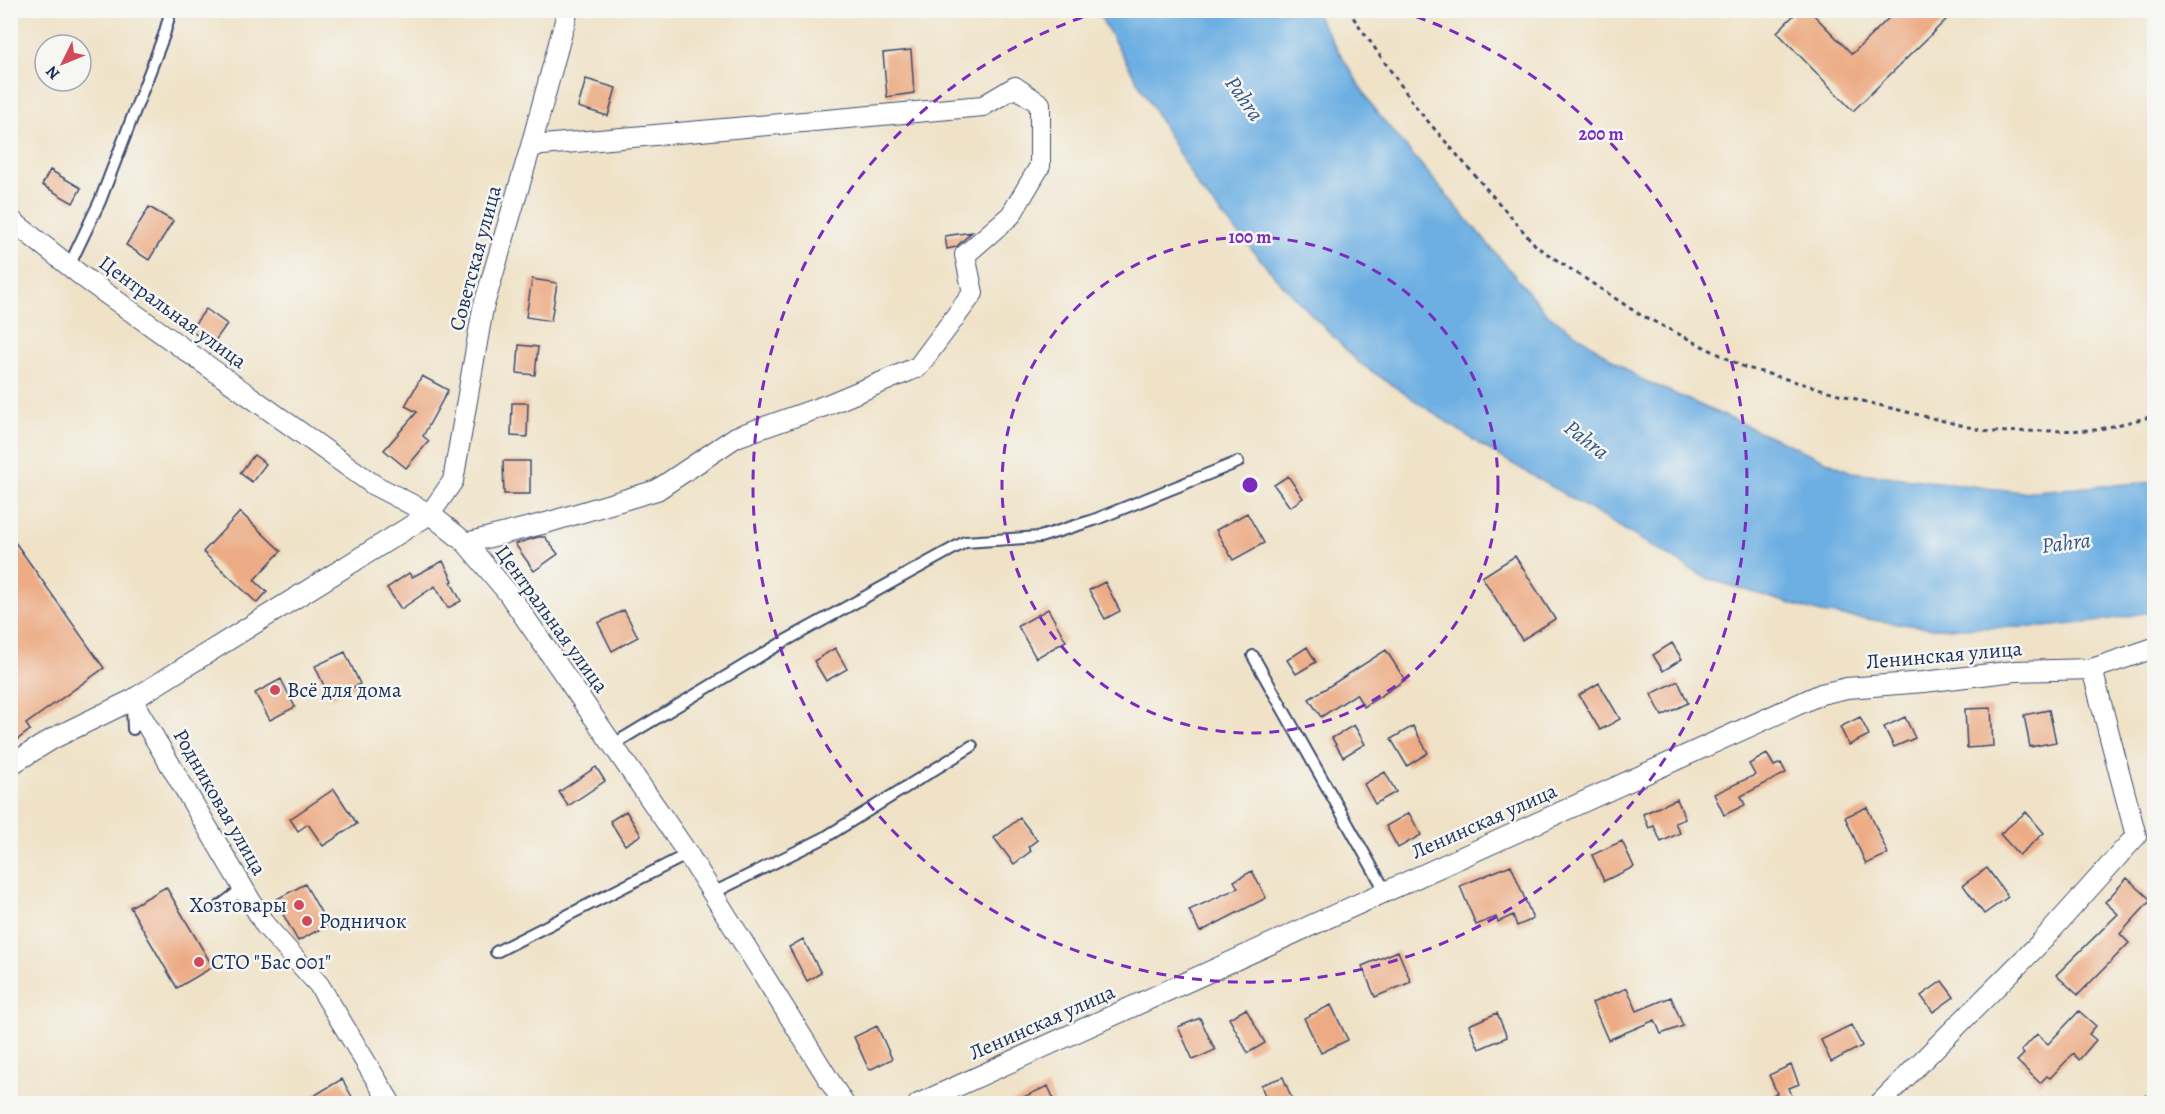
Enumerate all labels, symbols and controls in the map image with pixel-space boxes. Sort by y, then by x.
north arrow [33,33,93,93]
text: N [41,61,65,84]
water label: Pahra [1218,70,1271,127]
text: 200 m [1578,122,1624,146]
street label: Советская улица [442,182,508,334]
text: 100 m [1229,225,1271,249]
street label: Центральная улица [93,249,253,375]
water label: Pahra [1558,413,1615,467]
centre of rings [1240,475,1260,495]
water label: Pahra [2040,525,2092,561]
street label: Центральная улица [489,539,615,699]
street label: Ленинская улица [1865,634,2024,676]
place label: Всё для дома [287,676,402,704]
marker: Всё для дома [268,683,282,697]
street label: Родниковая улица [167,724,273,881]
street label: Ленинская улица [1407,776,1562,866]
place label: Хозтовары [190,891,287,919]
marker: Хозтовары [292,898,306,912]
place label: Родничок [319,907,407,935]
marker: Родничок [300,914,314,928]
place label: СТО "Бас 001" [211,948,331,976]
marker: СТО "Бас 001" [192,955,206,969]
street label: Ленинская улица [965,977,1120,1067]

